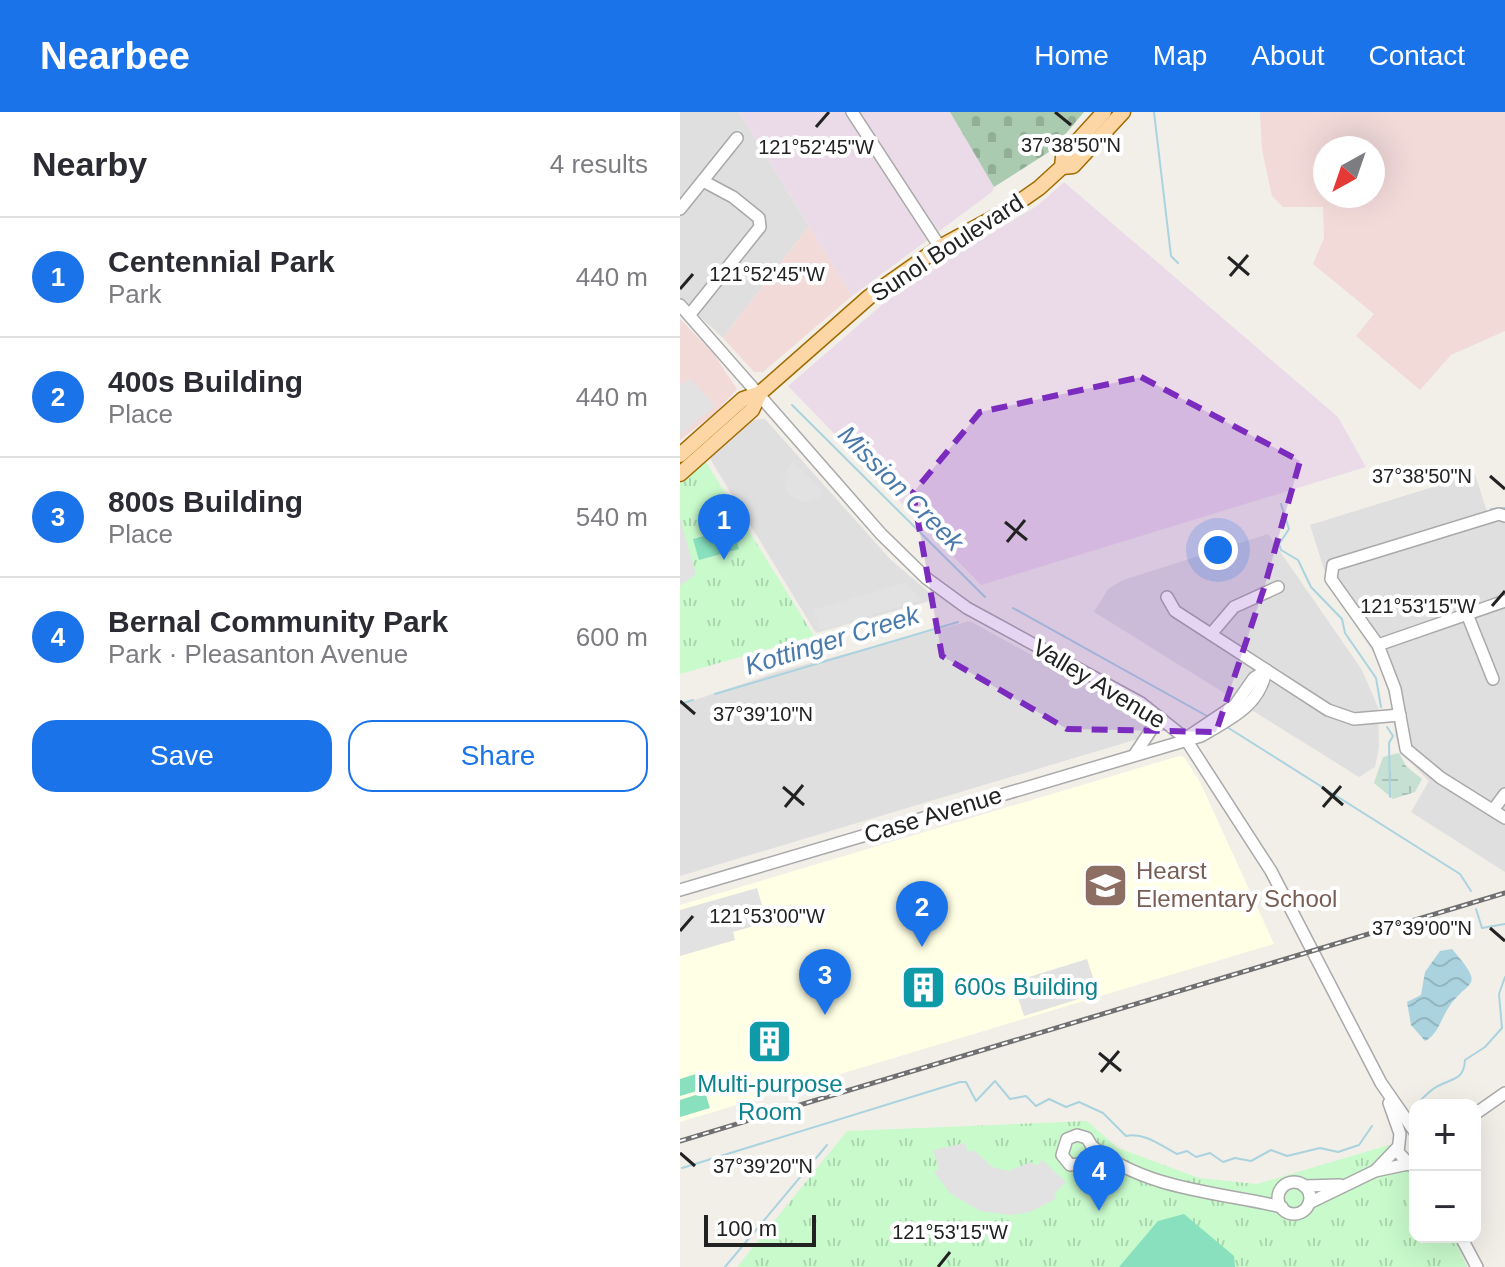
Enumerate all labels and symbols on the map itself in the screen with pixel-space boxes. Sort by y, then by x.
text: 37°38'50"N [1021,134,1121,156]
text: 121°52'45"W [758,136,874,158]
north arrow [1313,136,1385,208]
street label: Sunol Boulevard [866,188,1028,307]
text: 121°52'45"W [709,263,825,285]
water label: Mission Creek [832,419,971,558]
text: 37°38'50"N [1372,465,1472,487]
pin: 1 [698,494,750,560]
your location [1198,530,1238,570]
text: 121°53'15"W [1360,595,1476,617]
water label: Kottinger Creek [741,599,925,681]
street label: Valley Avenue [1028,633,1170,734]
text: 37°39'10"N [713,703,813,725]
street label: Case Avenue [861,781,1005,848]
place label: Hearst Elementary School [1136,857,1337,912]
school or university icon: Hearst Elementary School [1081,861,1129,909]
pin: 2 [896,881,948,947]
text: 121°53'00"W [709,905,825,927]
text: 37°39'00"N [1372,917,1472,939]
pin: 3 [799,949,851,1015]
building icon: 600s Building [899,963,947,1011]
place label: 600s Building [954,973,1098,1000]
building icon: Multi-purpose Room [746,1018,794,1066]
place label: Multi-purpose Room [697,1070,843,1125]
pin: 4 [1073,1145,1125,1211]
text: 37°39'20"N [713,1155,813,1177]
scale bar [704,1211,816,1247]
text: 121°53'15"W [892,1221,1008,1243]

